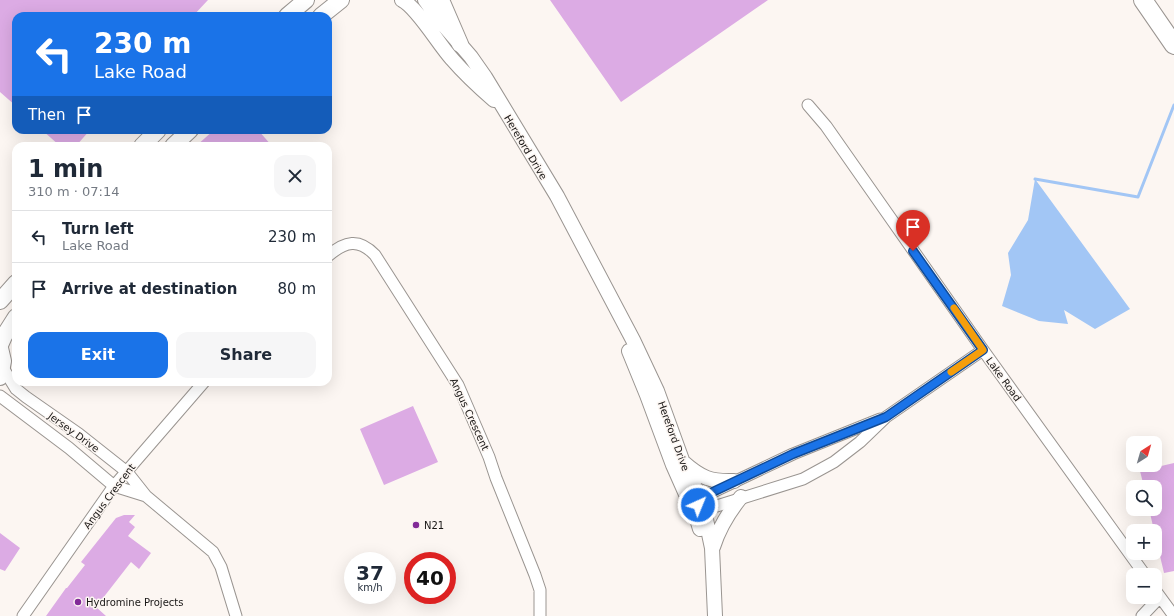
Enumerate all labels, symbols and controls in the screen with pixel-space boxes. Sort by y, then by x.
text: 230 m [94,27,191,60]
icon: left [28,28,80,80]
text: Lake Road [94,61,187,82]
icon: arrive [73,104,95,126]
text: Then [28,106,65,124]
street label: Hereford Drive [502,113,549,182]
text: 1 min [28,155,103,183]
button: close [274,155,316,197]
text: 310 m · 07:14 [28,184,119,199]
pin [896,210,930,251]
icon: arrive [902,216,924,238]
text: Turn left [62,220,134,238]
icon: left [28,226,50,248]
text: 230 m [268,228,316,246]
text: Lake Road [62,238,129,253]
icon: arrive [28,278,50,300]
text: Arrive at destination [62,280,237,298]
text: 80 m [278,280,316,298]
button: Exit [28,332,168,378]
button: Share [176,332,316,378]
street label: Lake Road [984,355,1023,403]
street label: Angus Crescent [448,376,491,452]
street label: Hereford Drive [656,400,691,473]
street label: Jersey Drive [45,410,101,455]
north arrow [1126,436,1162,472]
map controls [1126,436,1162,604]
street label: Angus Crescent [81,462,137,531]
button: search [1126,480,1162,516]
position arrow [677,484,719,526]
marker: N21 [411,520,421,530]
place label: N21 [424,520,444,531]
button: + [1126,524,1162,560]
speed limit sign: 40 [404,552,456,604]
text: 37 [356,561,384,585]
button: − [1126,568,1162,604]
text: km/h [357,582,383,593]
marker: Hydromine Projects [73,597,83,607]
place label: Hydromine Projects [86,597,183,608]

